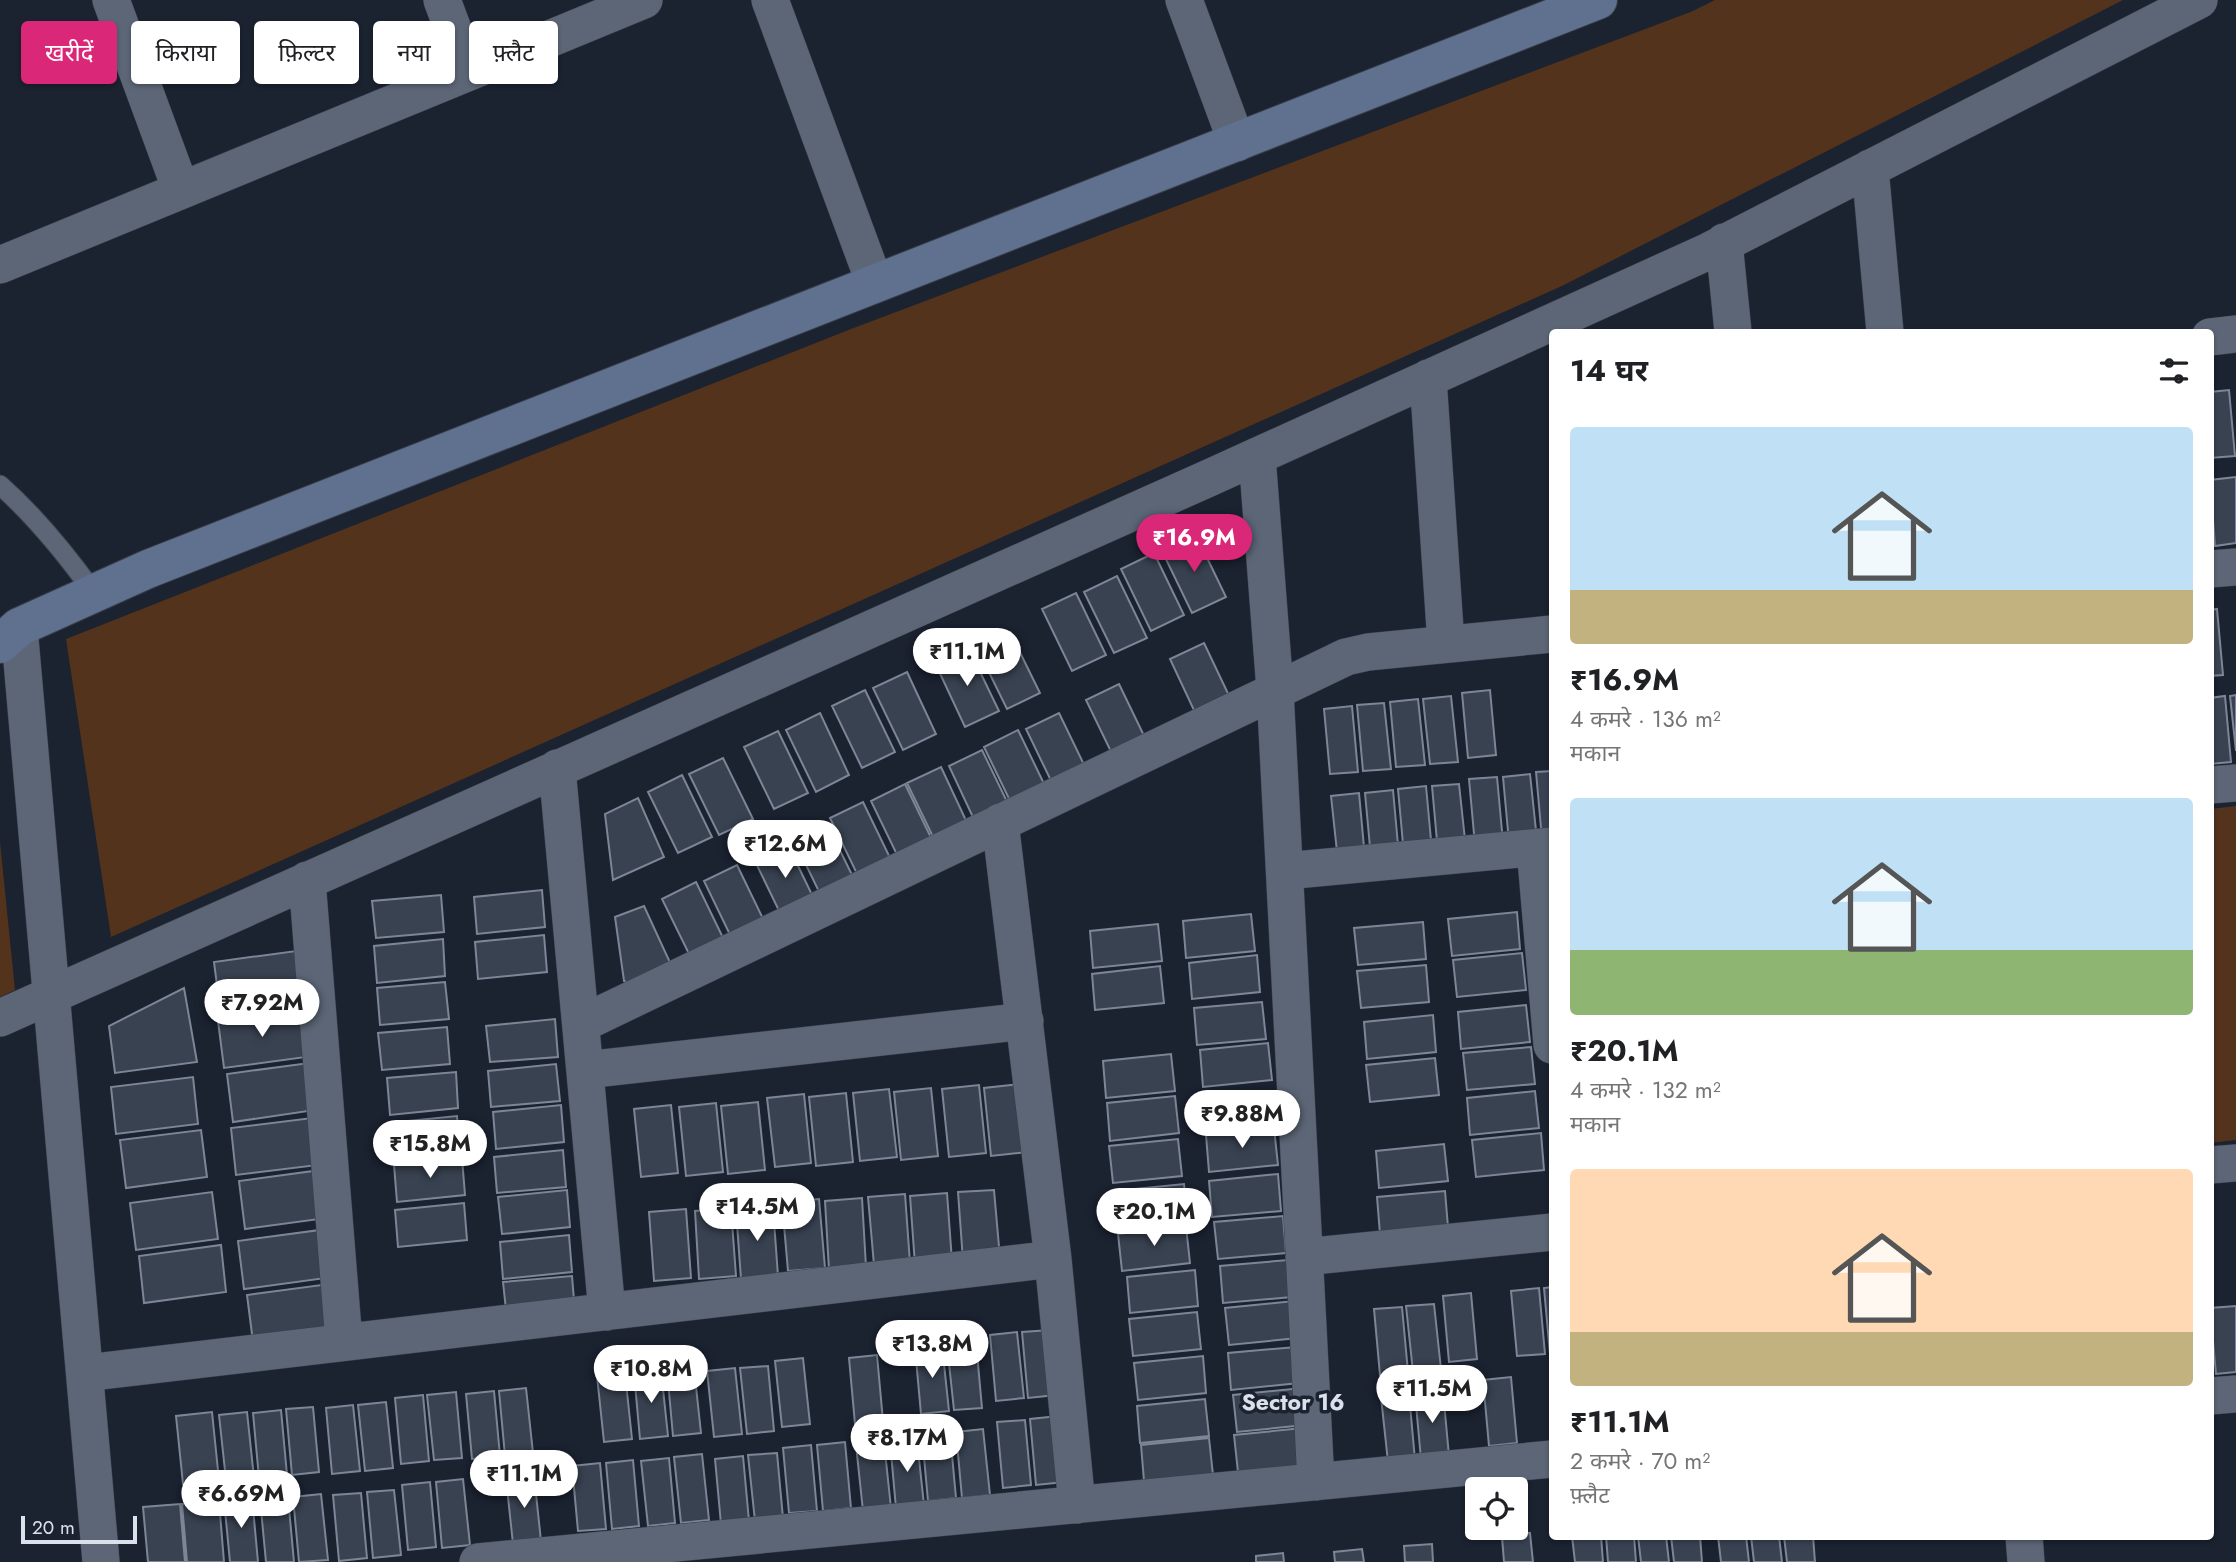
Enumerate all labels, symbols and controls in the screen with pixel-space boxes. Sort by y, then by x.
chip: खरीदें [21,21,117,84]
chip: किराया [131,21,240,84]
chip: फ़िल्टर [254,21,359,84]
chip: नया [373,21,455,84]
chip: फ़्लैट [469,21,558,84]
text: 14 घर [1570,349,1648,392]
icon: filters [2155,352,2193,390]
icon: home [1819,473,1945,599]
pin: ₹16.9M [1137,514,1251,574]
text: ₹16.9M [1152,520,1236,554]
pin: ₹11.1M [910,628,1024,688]
text: ₹11.1M [929,634,1005,668]
text: ₹16.9M [1570,658,1679,701]
text: 4 कमरे · 136 m² [1570,702,1721,736]
text: मकान [1570,736,1620,770]
pin: ₹12.6M [728,820,842,880]
text: ₹12.6M [743,826,827,860]
icon: home [1819,844,1945,970]
pin: ₹7.92M [205,979,319,1039]
text: ₹7.92M [220,985,304,1019]
text: ₹20.1M [1570,1029,1678,1072]
text: 4 कमरे · 132 m² [1570,1073,1721,1107]
pin: ₹9.88M [1185,1090,1299,1150]
text: ₹9.88M [1200,1096,1284,1130]
text: मकान [1570,1107,1620,1141]
pin: ₹15.8M [373,1120,487,1180]
text: ₹15.8M [389,1126,471,1160]
pin: ₹14.5M [700,1184,814,1243]
pin: ₹20.1M [1097,1188,1211,1248]
text: ₹14.5M [715,1189,799,1223]
text: ₹20.1M [1112,1194,1196,1228]
icon: home [1819,1215,1945,1341]
pin: ₹13.8M [875,1320,989,1380]
text: ₹13.8M [891,1326,973,1360]
pin: ₹10.8M [594,1346,708,1405]
text: ₹10.8M [610,1351,692,1385]
pin: ₹11.5M [1375,1366,1489,1425]
text: ₹11.5M [1392,1371,1472,1405]
district label: Sector 16 [1241,1385,1345,1419]
text: ₹11.1M [1570,1400,1669,1443]
pin: ₹8.17M [850,1414,964,1474]
text: ₹8.17M [867,1420,947,1454]
text: 2 कमरे · 70 m² [1570,1444,1710,1478]
pin: ₹11.1M [467,1450,581,1510]
text: ₹11.1M [486,1456,562,1490]
pin: ₹6.69M [184,1470,298,1530]
text: ₹6.69M [197,1476,285,1510]
map controls [1465,1477,1528,1540]
button: locate [1465,1477,1528,1540]
text: फ़्लैट [1570,1478,1610,1512]
scale bar [21,1513,136,1545]
text: 20 m [32,1514,75,1541]

